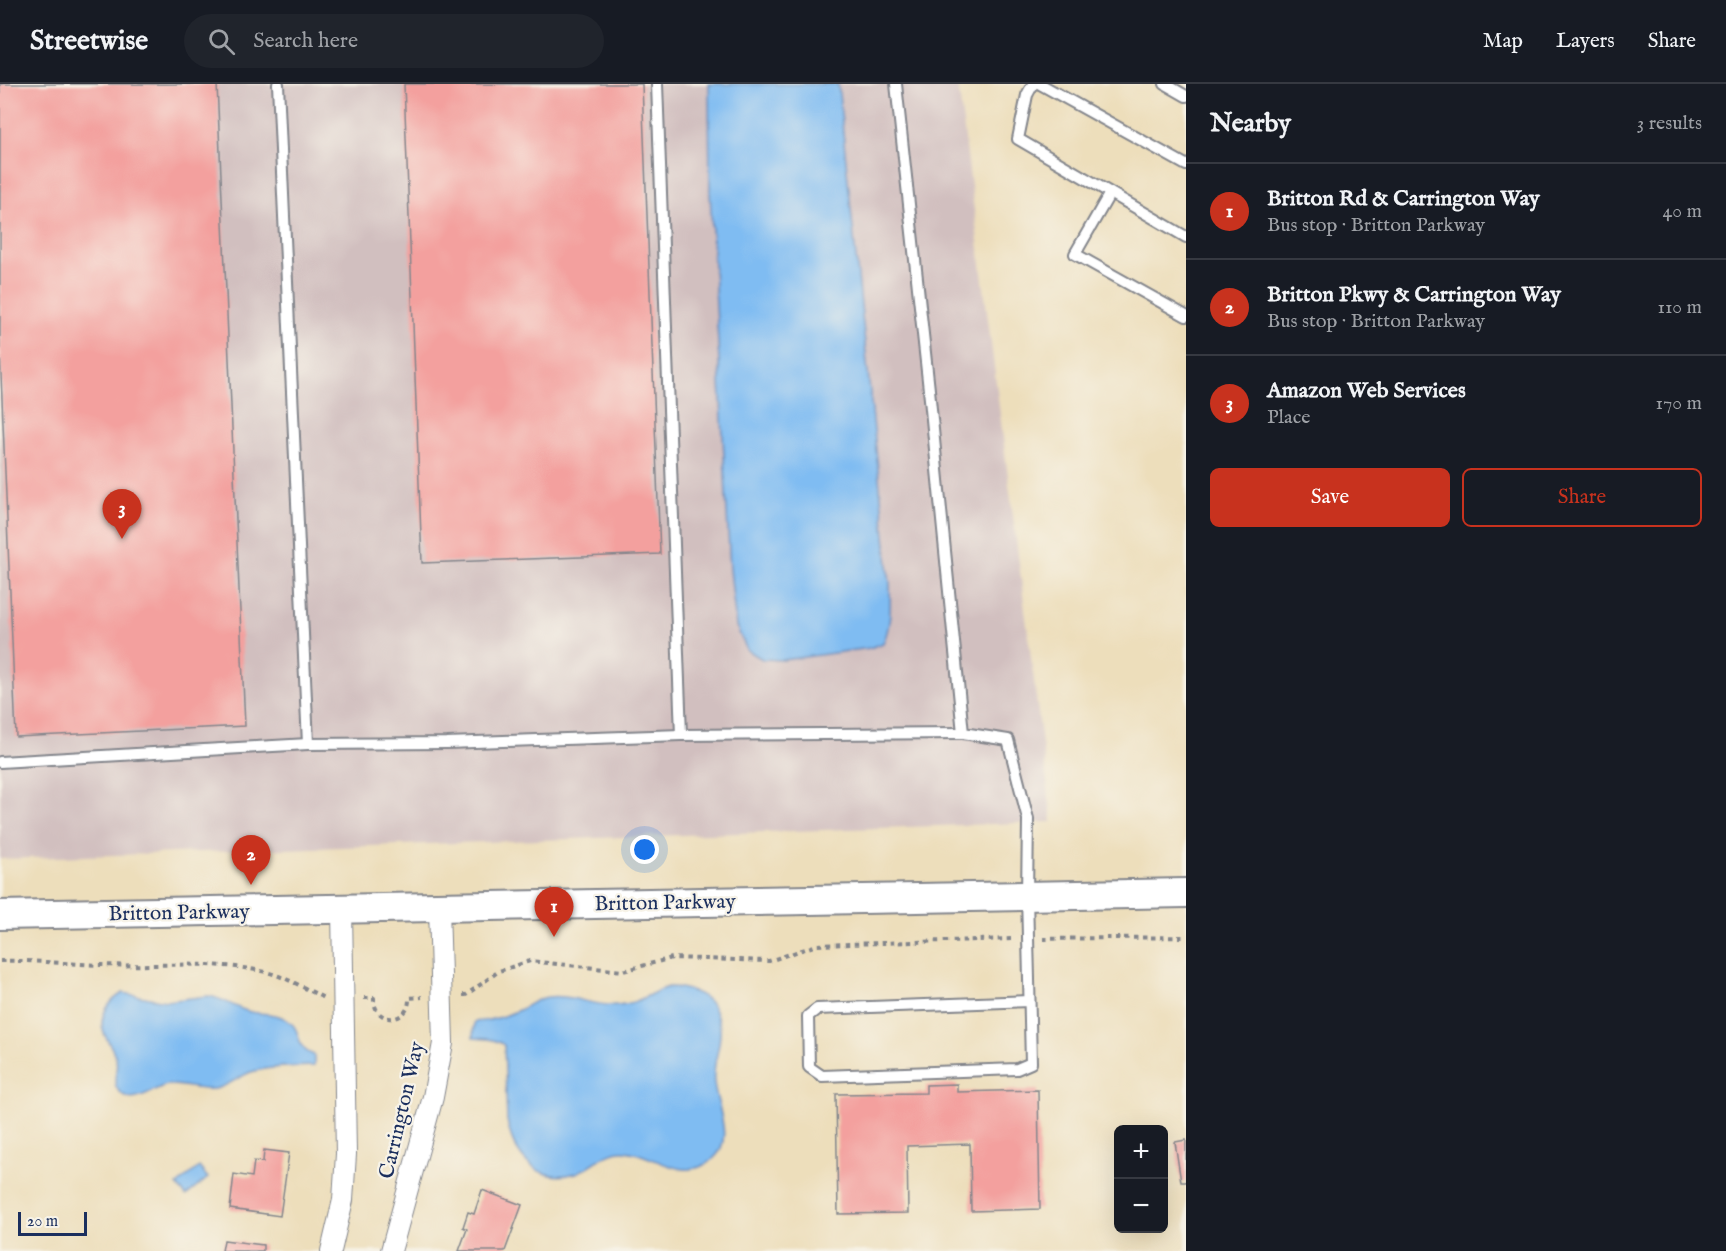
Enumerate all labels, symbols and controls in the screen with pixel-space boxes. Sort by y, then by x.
search box [184,14,604,68]
text: Streetwise [30,24,148,59]
icon: search [205,25,238,58]
text: Search here [253,27,358,55]
text: Map [1483,28,1523,55]
text: Layers [1556,28,1615,55]
text: Share [1648,28,1696,55]
text: Nearby [1210,107,1291,140]
text: 3 results [1637,111,1702,136]
text: Britton Rd & Carrington Way [1267,185,1540,213]
text: 1 [1226,199,1233,224]
text: 40 m [1663,199,1702,224]
text: Bus stop · Britton Parkway [1267,213,1485,238]
text: Britton Pkwy & Carrington Way [1267,281,1561,309]
text: 2 [1225,295,1234,320]
text: 110 m [1658,295,1702,320]
text: Bus stop · Britton Parkway [1267,309,1485,334]
text: Amazon Web Services [1267,377,1466,405]
text: 3 [1226,391,1233,416]
text: 170 m [1656,391,1702,416]
text: Place [1267,405,1310,430]
button: Save [1210,468,1450,527]
button: Share [1462,468,1702,527]
pin: 3 [102,490,142,539]
your location [630,835,659,864]
pin: 2 [232,836,270,885]
pin: 1 [534,888,574,937]
street label: Britton Parkway [594,889,737,918]
street label: Britton Parkway [108,899,251,928]
street label: Carrington Way [374,1039,431,1182]
map controls [1114,1125,1168,1233]
button: + [1114,1125,1168,1179]
button: − [1114,1179,1168,1233]
scale bar [18,1209,87,1236]
text: 20 m [27,1212,58,1232]

